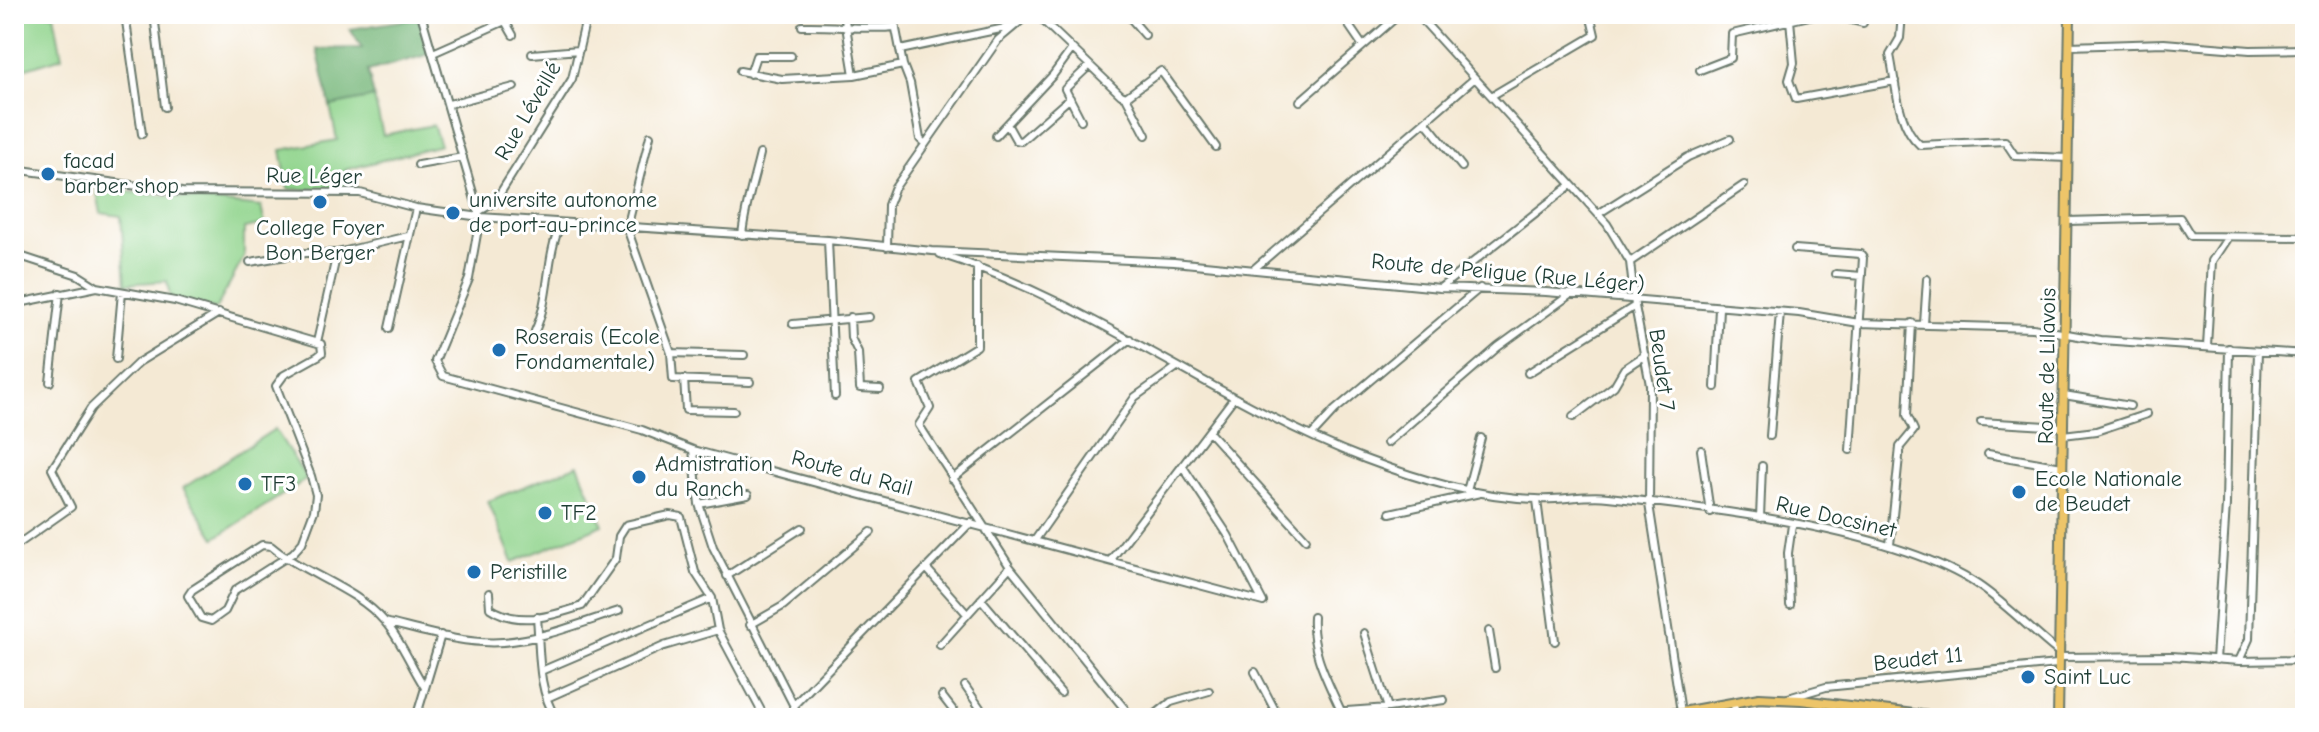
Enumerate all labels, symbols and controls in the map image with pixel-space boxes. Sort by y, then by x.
street label: Rue Léveillé [489,57,567,165]
place label: facad barber shop [63,148,179,199]
street label: Rue Léger [266,162,362,190]
marker: facad barber shop [39,165,57,183]
place label: universite autonome de port-au-prince [469,187,657,238]
marker: College Foyer Bon Berger [311,193,329,211]
marker: universite autonome de port-au-prince [444,204,462,222]
place label: College Foyer Bon Berger [256,215,384,266]
street label: Route de Peligue (Rue Léger) [1370,248,1646,298]
street label: Route de Lilavois [2033,288,2061,444]
place label: Roserais (Ecole Fondamentale) [515,324,660,375]
street label: Beudet 7 [1643,327,1681,413]
marker: Roserais (Ecole Fondamentale) [490,341,508,359]
street label: Route du Rail [789,444,915,502]
place label: Admistration du Ranch [655,451,773,502]
place label: Ecole Nationale de Beudet [2035,466,2182,517]
marker: Admistration du Ranch [630,468,648,486]
place label: TF3 [261,471,296,497]
marker: TF3 [236,475,254,493]
marker: Ecole Nationale de Beudet [2010,483,2028,501]
street label: Rue Docsinet [1773,491,1899,544]
place label: TF2 [561,500,597,526]
marker: TF2 [536,504,554,522]
place label: Peristille [490,559,567,585]
marker: Peristille [465,563,483,581]
street label: Beudet 11 [1872,641,1964,677]
place label: Saint Luc [2044,664,2131,690]
marker: Saint Luc [2019,668,2037,686]

